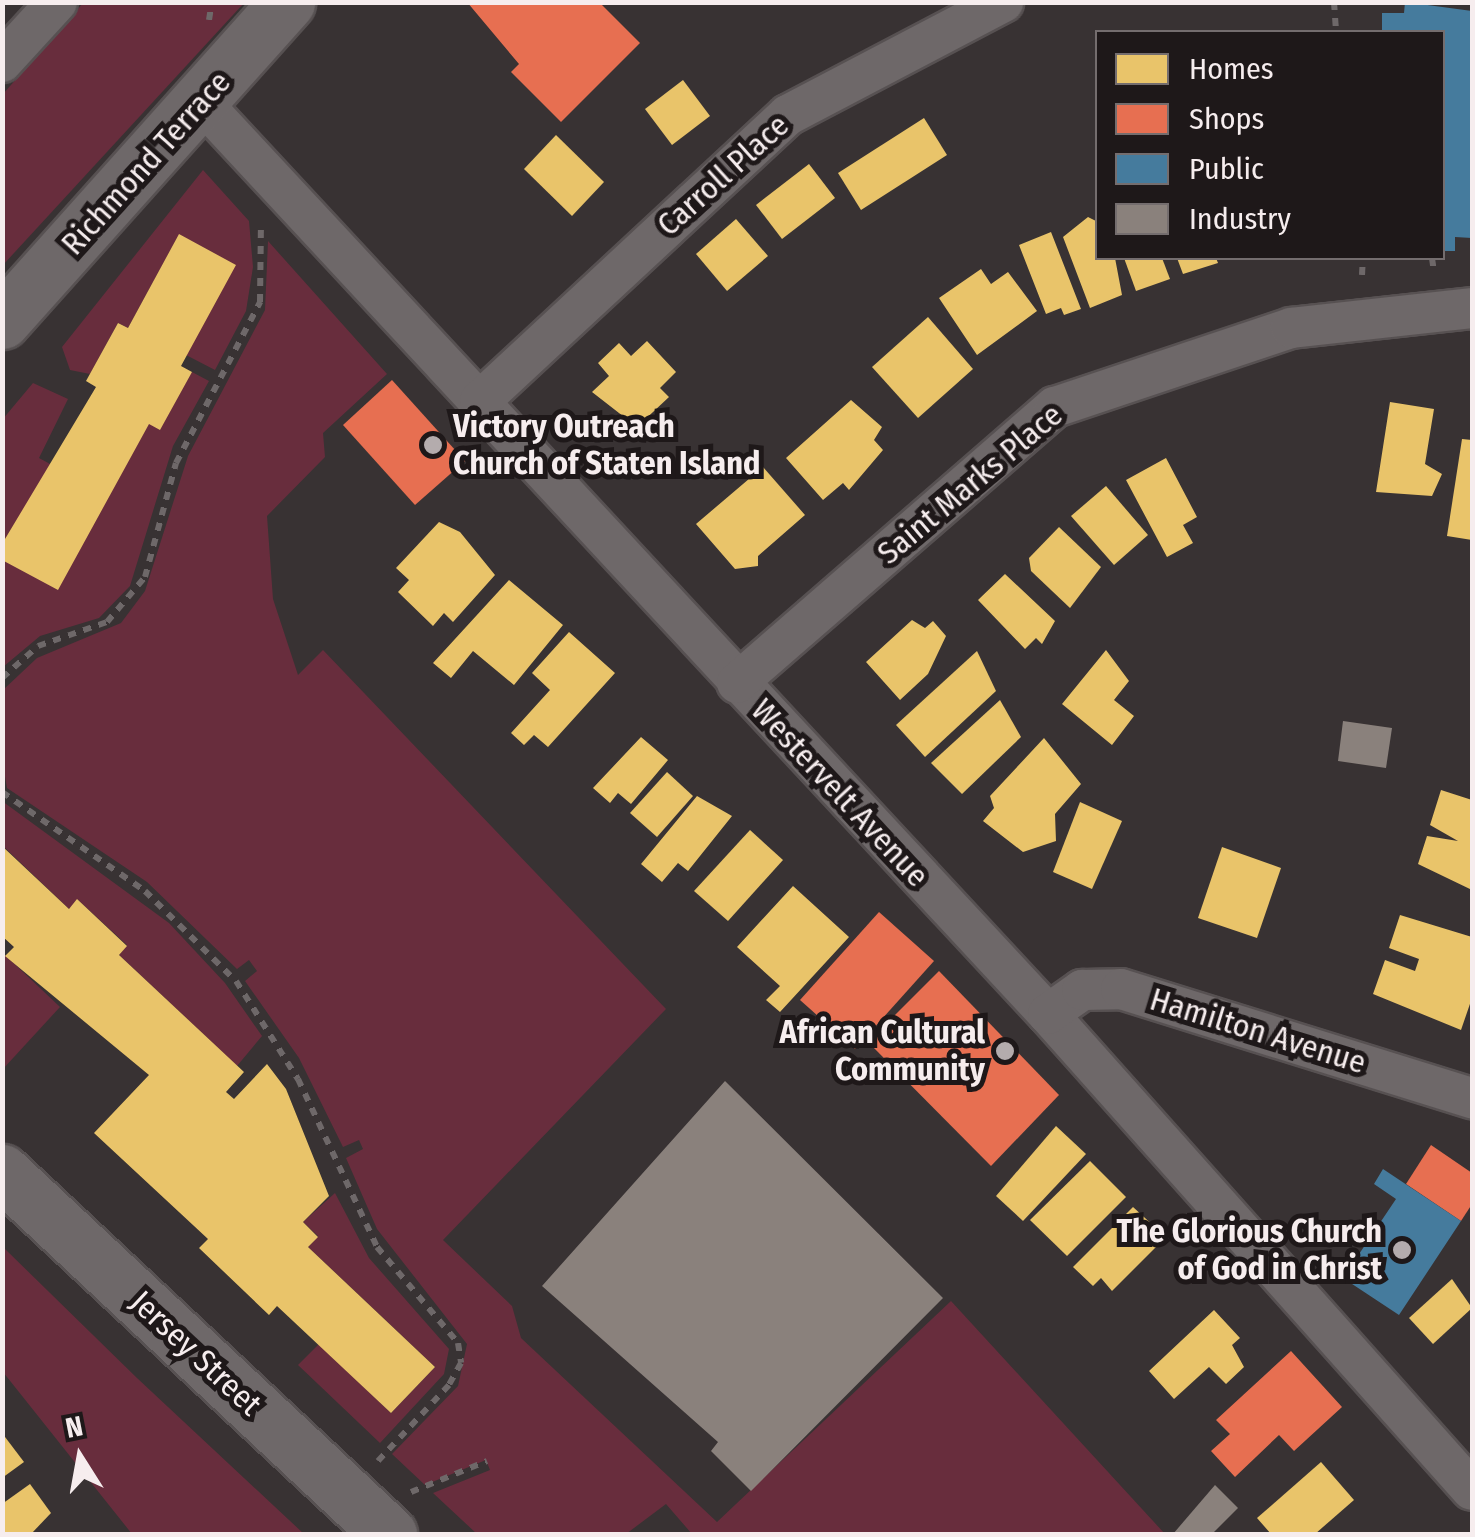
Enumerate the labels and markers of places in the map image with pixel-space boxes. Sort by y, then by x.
place label: Victory Outreach Church of Staten Island [453,408,760,483]
marker: Victory Outreach Church of Staten Island [422,434,444,456]
place label: African Cultural Community [780,1014,985,1089]
marker: African Cultural Community [994,1040,1016,1062]
place label: The Glorious Church of God in Christ [1116,1213,1382,1288]
marker: The Glorious Church of God in Christ [1391,1239,1413,1261]

